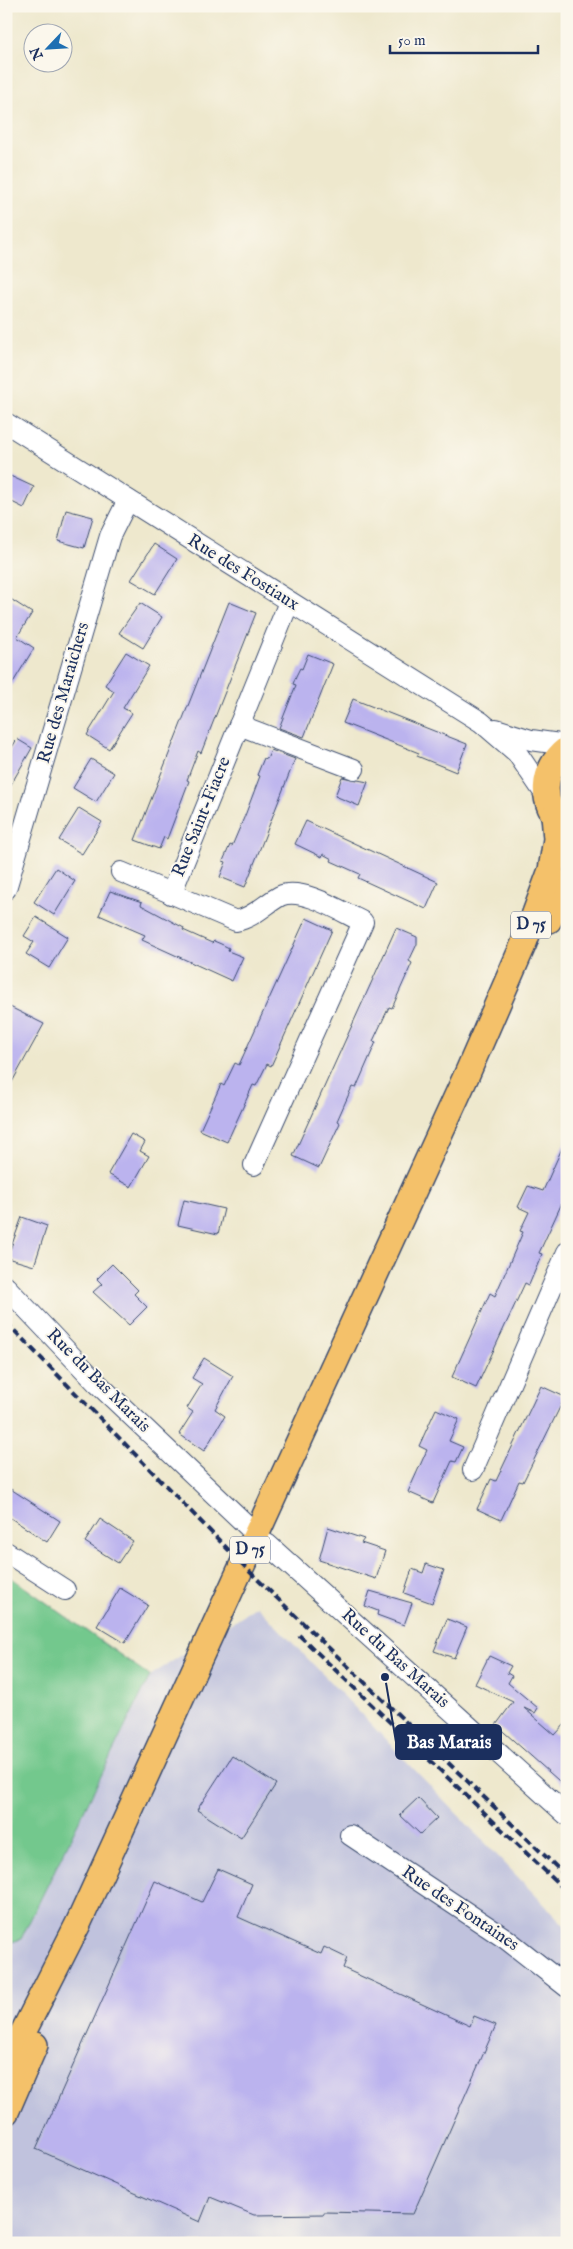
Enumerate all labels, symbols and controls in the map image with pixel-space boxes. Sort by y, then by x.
north arrow [22,22,72,72]
scale bar [390,22,538,54]
text: 50 m [398,31,426,50]
text: N [26,44,48,63]
street label: Rue des Fostiaux [183,529,303,617]
street label: Rue des Maraichers [33,620,95,766]
street label: Rue Saint-Fiacre [167,754,237,880]
road number: D 75 [511,912,551,938]
street label: Rue du Bas Marais [41,1324,155,1438]
road number: D 75 [230,1536,270,1564]
street label: Rue du Bas Marais [336,1604,454,1714]
callout: Bas Marais [396,1725,501,1759]
text: Bas Marais [407,1731,492,1755]
street label: Rue des Fontaines [397,1861,523,1957]

